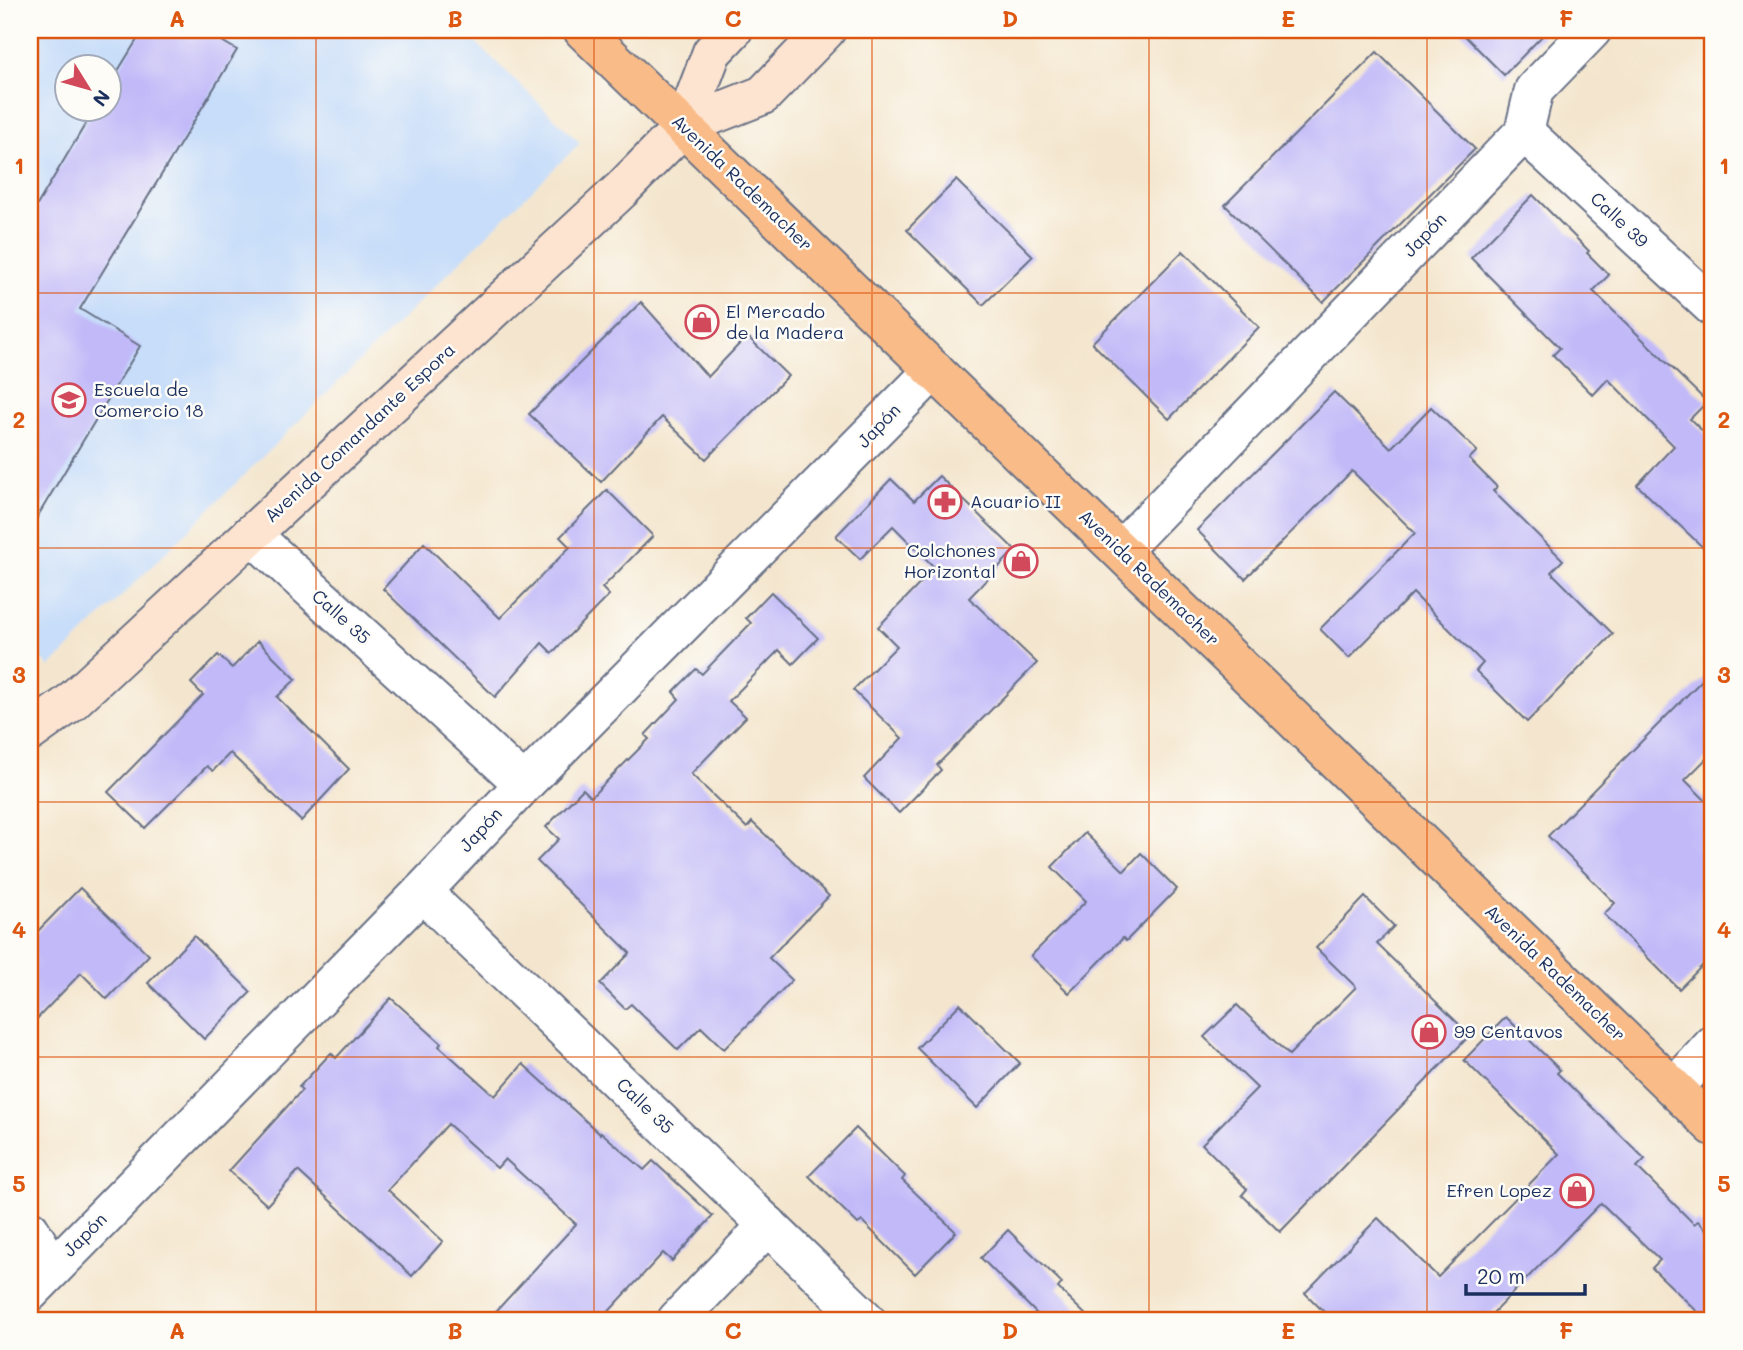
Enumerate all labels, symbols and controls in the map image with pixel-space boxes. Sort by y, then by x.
text: A [169,3,185,33]
text: B [447,3,463,33]
text: C [724,3,742,33]
text: D [1002,3,1018,33]
text: E [1281,3,1295,33]
text: F [1559,3,1573,33]
north arrow [52,52,122,122]
text: N [88,85,116,112]
street label: Avenida Rademacher [667,109,818,256]
text: 1 [14,150,24,180]
text: 1 [1719,150,1729,180]
street label: Calle 39 [1585,186,1654,253]
street label: Japón [1397,207,1451,262]
place label: El Mercado de la Madera [726,299,844,344]
shop icon: El Mercado de la Madera [683,303,721,341]
street label: Avenida Comandante Espora [259,337,460,527]
place label: Escuela de Comercio 18 [94,377,204,422]
school or university icon: Escuela de Comercio 18 [50,381,88,419]
street label: Japón [851,398,905,453]
text: 2 [13,404,25,434]
text: 2 [1718,404,1730,434]
pharmacy icon: Acuario II [926,483,964,521]
place label: Acuario II [970,489,1061,513]
street label: Avenida Rademacher [1074,504,1225,651]
place label: Colchones Horizontal [904,538,996,583]
shop icon: Colchones Horizontal [1002,542,1040,580]
street label: Calle 35 [307,584,376,649]
text: 3 [12,659,26,689]
text: 3 [1717,659,1731,689]
street label: Japón [453,802,507,857]
street label: Avenida Rademacher [1480,899,1631,1046]
text: 4 [12,914,26,944]
text: 4 [1717,914,1731,944]
shop icon: 99 Centavos [1410,1013,1448,1051]
place label: 99 Centavos [1454,1019,1563,1043]
street label: Calle 35 [612,1072,680,1139]
text: 5 [12,1168,26,1198]
text: 5 [1717,1168,1731,1198]
shop icon: Efren Lopez [1558,1172,1596,1210]
place label: Efren Lopez [1446,1178,1552,1202]
street label: Japón [57,1207,111,1261]
scale bar [1466,1252,1586,1296]
text: 20 m [1477,1262,1525,1289]
text: A [169,1315,185,1345]
text: B [447,1315,463,1345]
text: C [724,1315,742,1345]
text: D [1002,1315,1018,1345]
text: E [1281,1315,1295,1345]
text: F [1559,1315,1573,1345]

